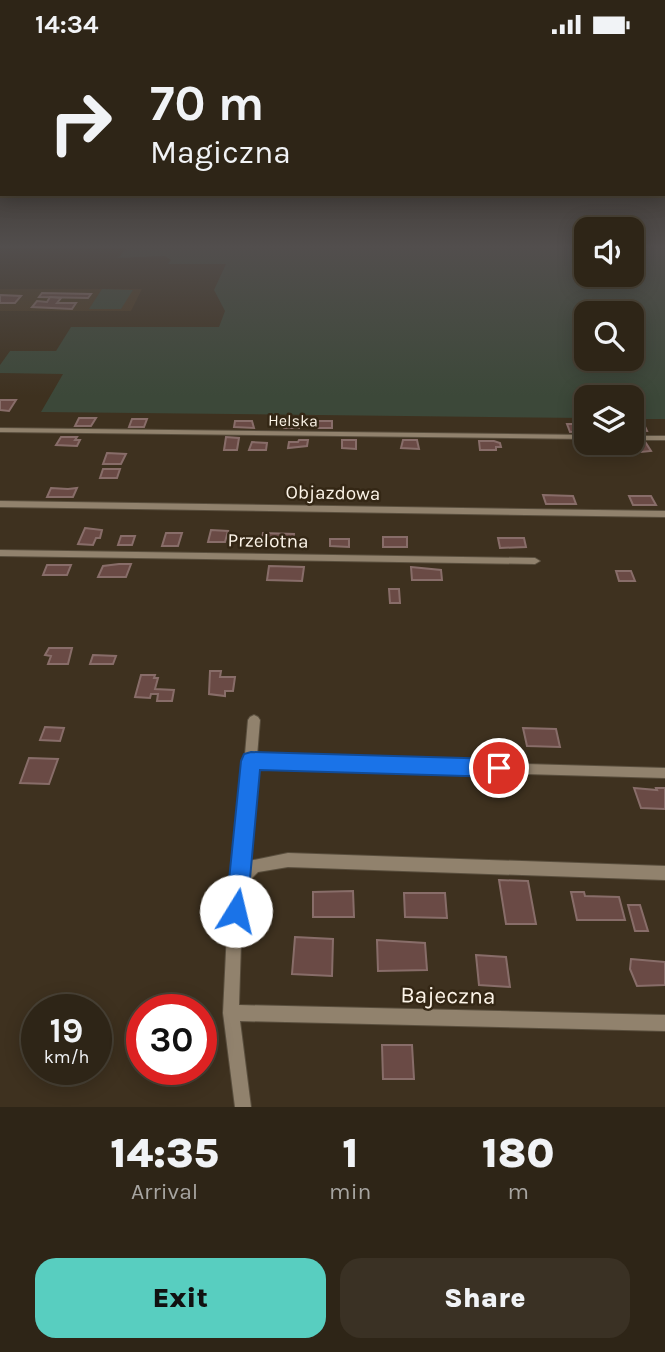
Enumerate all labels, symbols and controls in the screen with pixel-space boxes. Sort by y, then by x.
text: 14:34 [35,9,98,40]
text: 70 m [150,75,264,132]
icon: right [35,77,126,168]
text: Magiczna [150,134,291,171]
map controls [574,217,644,455]
button: sound [574,217,644,287]
button: search [574,301,644,371]
button: layers [574,385,644,455]
street label: Helska [268,411,318,430]
street label: Objazdowa [285,481,381,505]
street label: Przelotna [227,529,309,553]
pin [469,738,529,798]
icon: arrive [480,749,518,787]
position arrow [199,874,273,948]
street label: Bajeczna [400,981,496,1010]
speed limit sign: 30 [126,994,217,1085]
text: 19 [50,1010,83,1051]
text: km/h [44,1046,89,1068]
text: 14:35 [110,1128,219,1178]
text: 1 [342,1128,358,1178]
text: 180 [482,1128,555,1178]
text: Arrival [131,1178,198,1205]
text: min [329,1178,371,1205]
text: m [507,1178,529,1205]
button: Exit [35,1258,326,1338]
button: Share [340,1258,630,1338]

